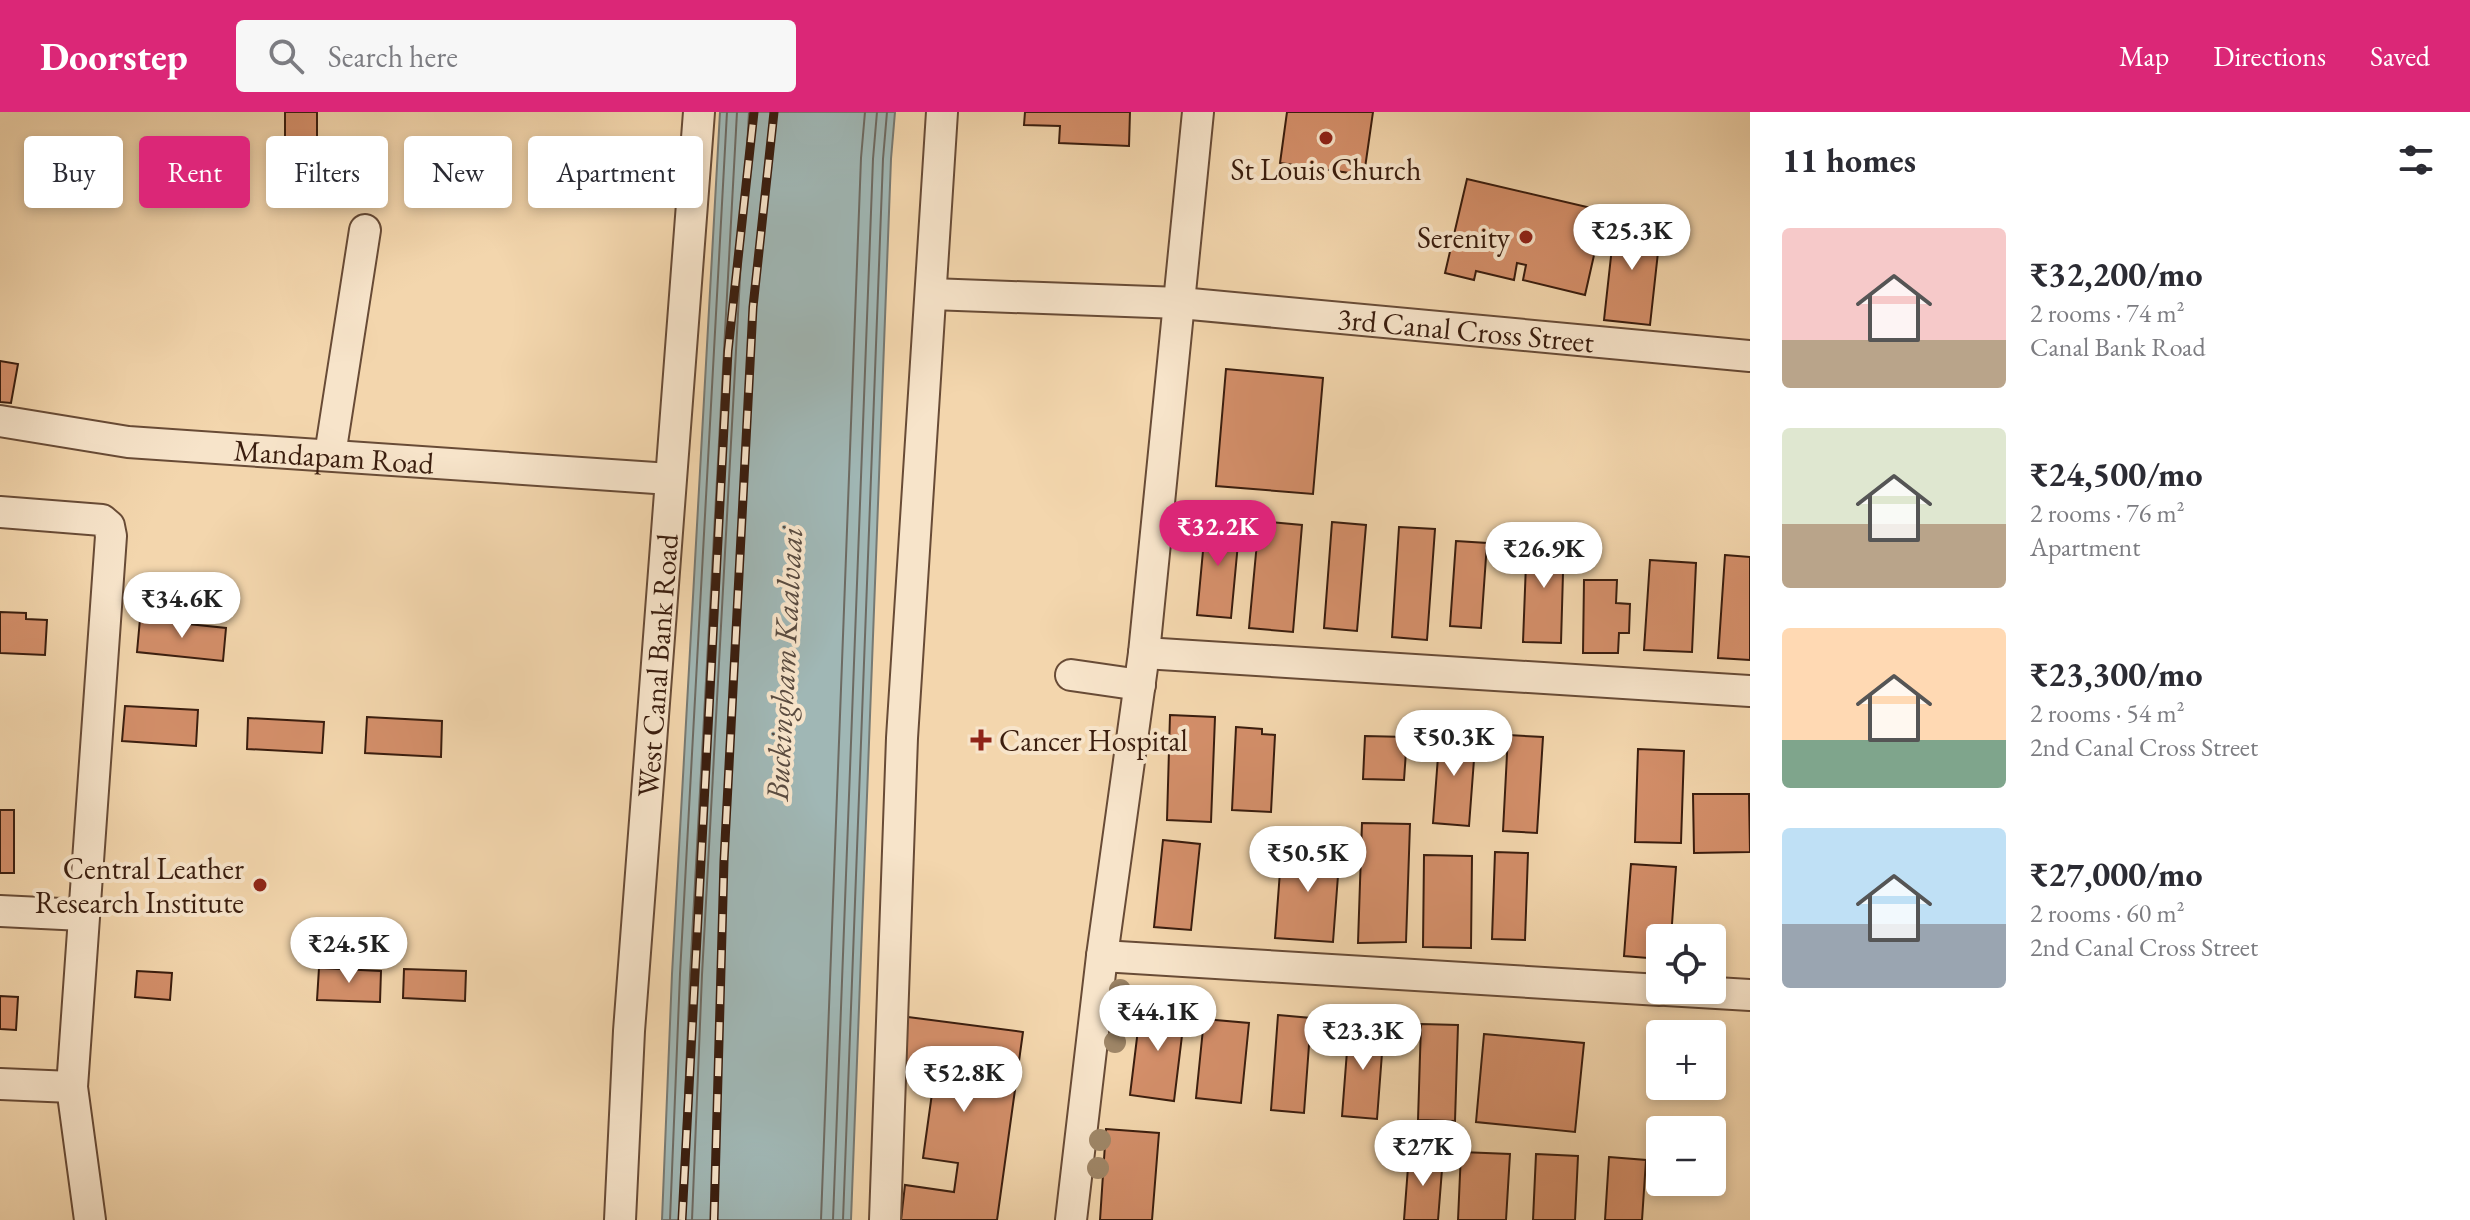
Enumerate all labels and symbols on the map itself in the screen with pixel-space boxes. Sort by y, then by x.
marker: St Louis Church [1317,129,1335,147]
place label: St Louis Church [1231,150,1421,189]
pin: ₹25.3K [1567,204,1697,272]
place label: Serenity [1417,218,1511,257]
marker: Serenity [1517,228,1535,246]
street label: 3rd Canal Cross Street [1336,298,1596,361]
street label: Mandapam Road [232,430,436,482]
pin: ₹32.2K [1153,500,1283,568]
pin: ₹26.9K [1479,522,1609,590]
water label: Buckingham Kaalvaai [756,524,812,803]
street label: West Canal Bank Road [627,531,686,798]
pin: ₹34.6K [117,572,247,640]
pin: ₹50.3K [1389,710,1519,778]
place label: Cancer Hospital [999,721,1188,760]
marker: Cancer Hospital [970,729,992,751]
pin: ₹50.5K [1243,826,1373,894]
place label: Central Leather Research Institute [35,849,244,922]
marker: Central Leather Research Institute [251,876,269,894]
pin: ₹24.5K [284,917,414,985]
pin: ₹44.1K [1093,985,1223,1053]
pin: ₹23.3K [1298,1004,1428,1072]
pin: ₹52.8K [899,1046,1029,1114]
pin: ₹27K [1376,1120,1470,1188]

